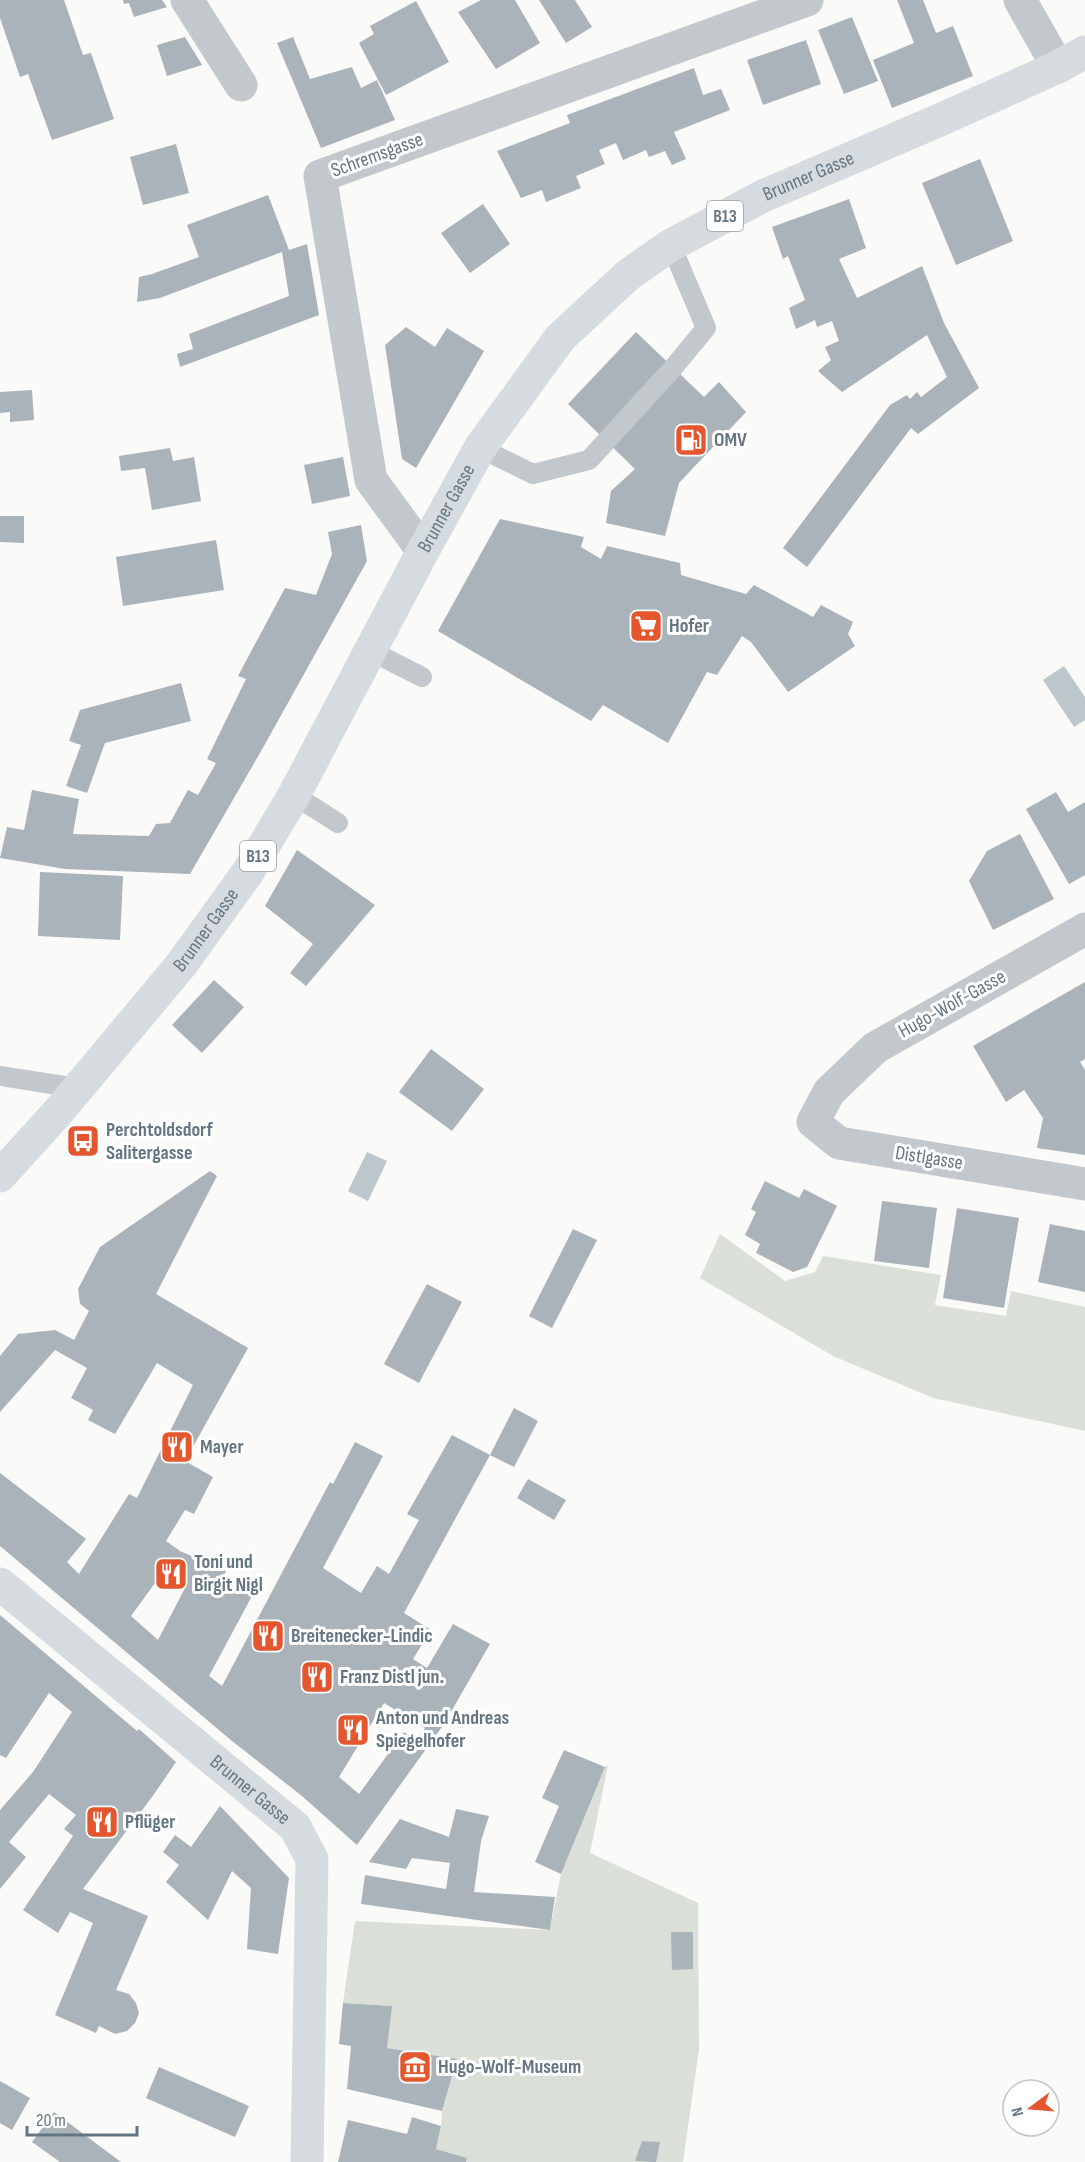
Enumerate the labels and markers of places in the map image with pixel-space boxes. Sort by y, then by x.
fuel station icon: OMV [673,422,709,458]
place label: OMV [714,428,747,452]
supermarket icon: Hofer [628,608,664,644]
place label: Hofer [669,614,709,638]
place label: Perchtoldsdorf Salitergasse [106,1118,214,1165]
bus stop icon: Perchtoldsdorf Salitergasse [65,1123,101,1159]
restaurant icon: Mayer [159,1429,195,1465]
place label: Mayer [200,1435,244,1459]
place label: Toni und Birgit Nigl [194,1550,263,1597]
restaurant icon: Toni und Birgit Nigl [153,1556,189,1592]
restaurant icon: Breitenecker-Lindic [250,1618,286,1654]
place label: Breitenecker-Lindic [291,1624,433,1648]
restaurant icon: Franz Distl jun. [299,1659,335,1695]
place label: Franz Distl jun. [340,1665,444,1689]
place label: Anton und Andreas Spiegelhofer [375,1706,510,1753]
restaurant icon: Anton und Andreas Spiegelhofer [335,1712,371,1748]
restaurant icon: Pflüger [84,1804,120,1840]
place label: Pflüger [125,1810,175,1834]
museum icon: Hugo-Wolf-Museum [397,2049,433,2085]
place label: Hugo-Wolf-Museum [438,2055,581,2079]

